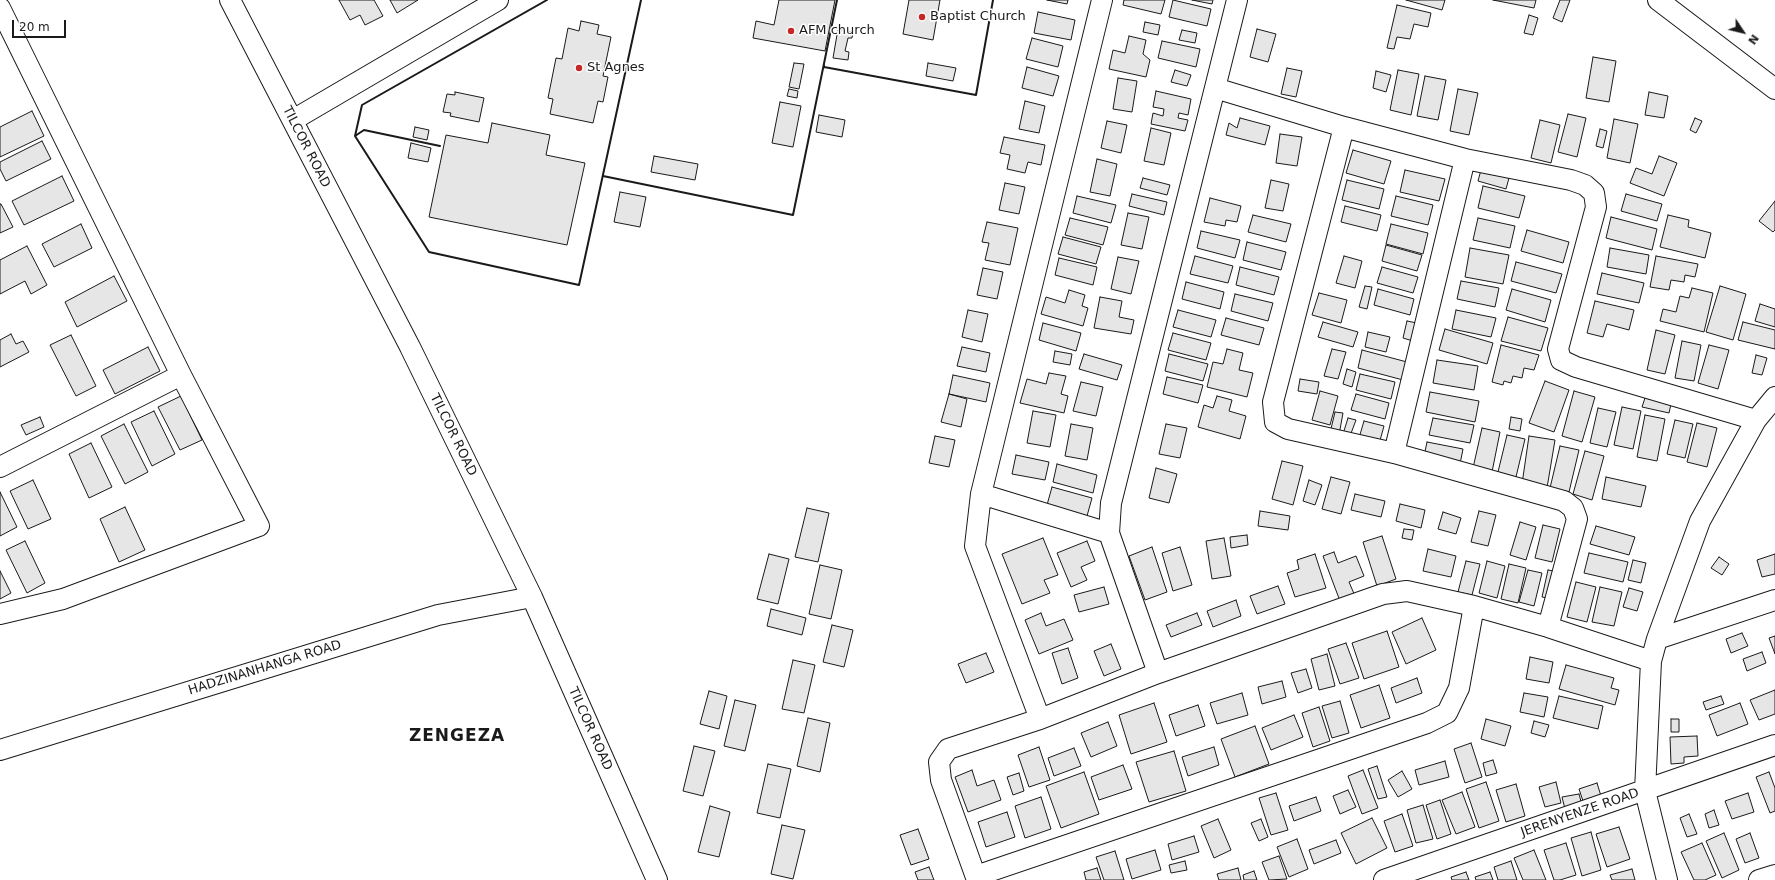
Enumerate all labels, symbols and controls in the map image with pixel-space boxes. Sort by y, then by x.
place label: Baptist Church [930,9,1026,25]
scale bar [14,12,68,38]
marker: Baptist Church [917,12,927,22]
north arrow [1723,12,1763,52]
text: 20 m [19,20,50,34]
place label: AFM church [799,23,875,39]
marker: AFM church [786,26,796,36]
text: N [1745,32,1761,47]
place label: St Agnes [587,60,645,76]
marker: St Agnes [574,63,584,73]
street label: TILCOR ROAD [279,104,333,190]
street label: TILCOR ROAD [426,391,480,479]
street label: HADZINANHANGA ROAD [187,637,343,699]
street label: TILCOR ROAD [565,685,615,773]
district label: ZENGEZA [409,727,505,747]
street label: JERENYENZE ROAD [1519,785,1641,841]

